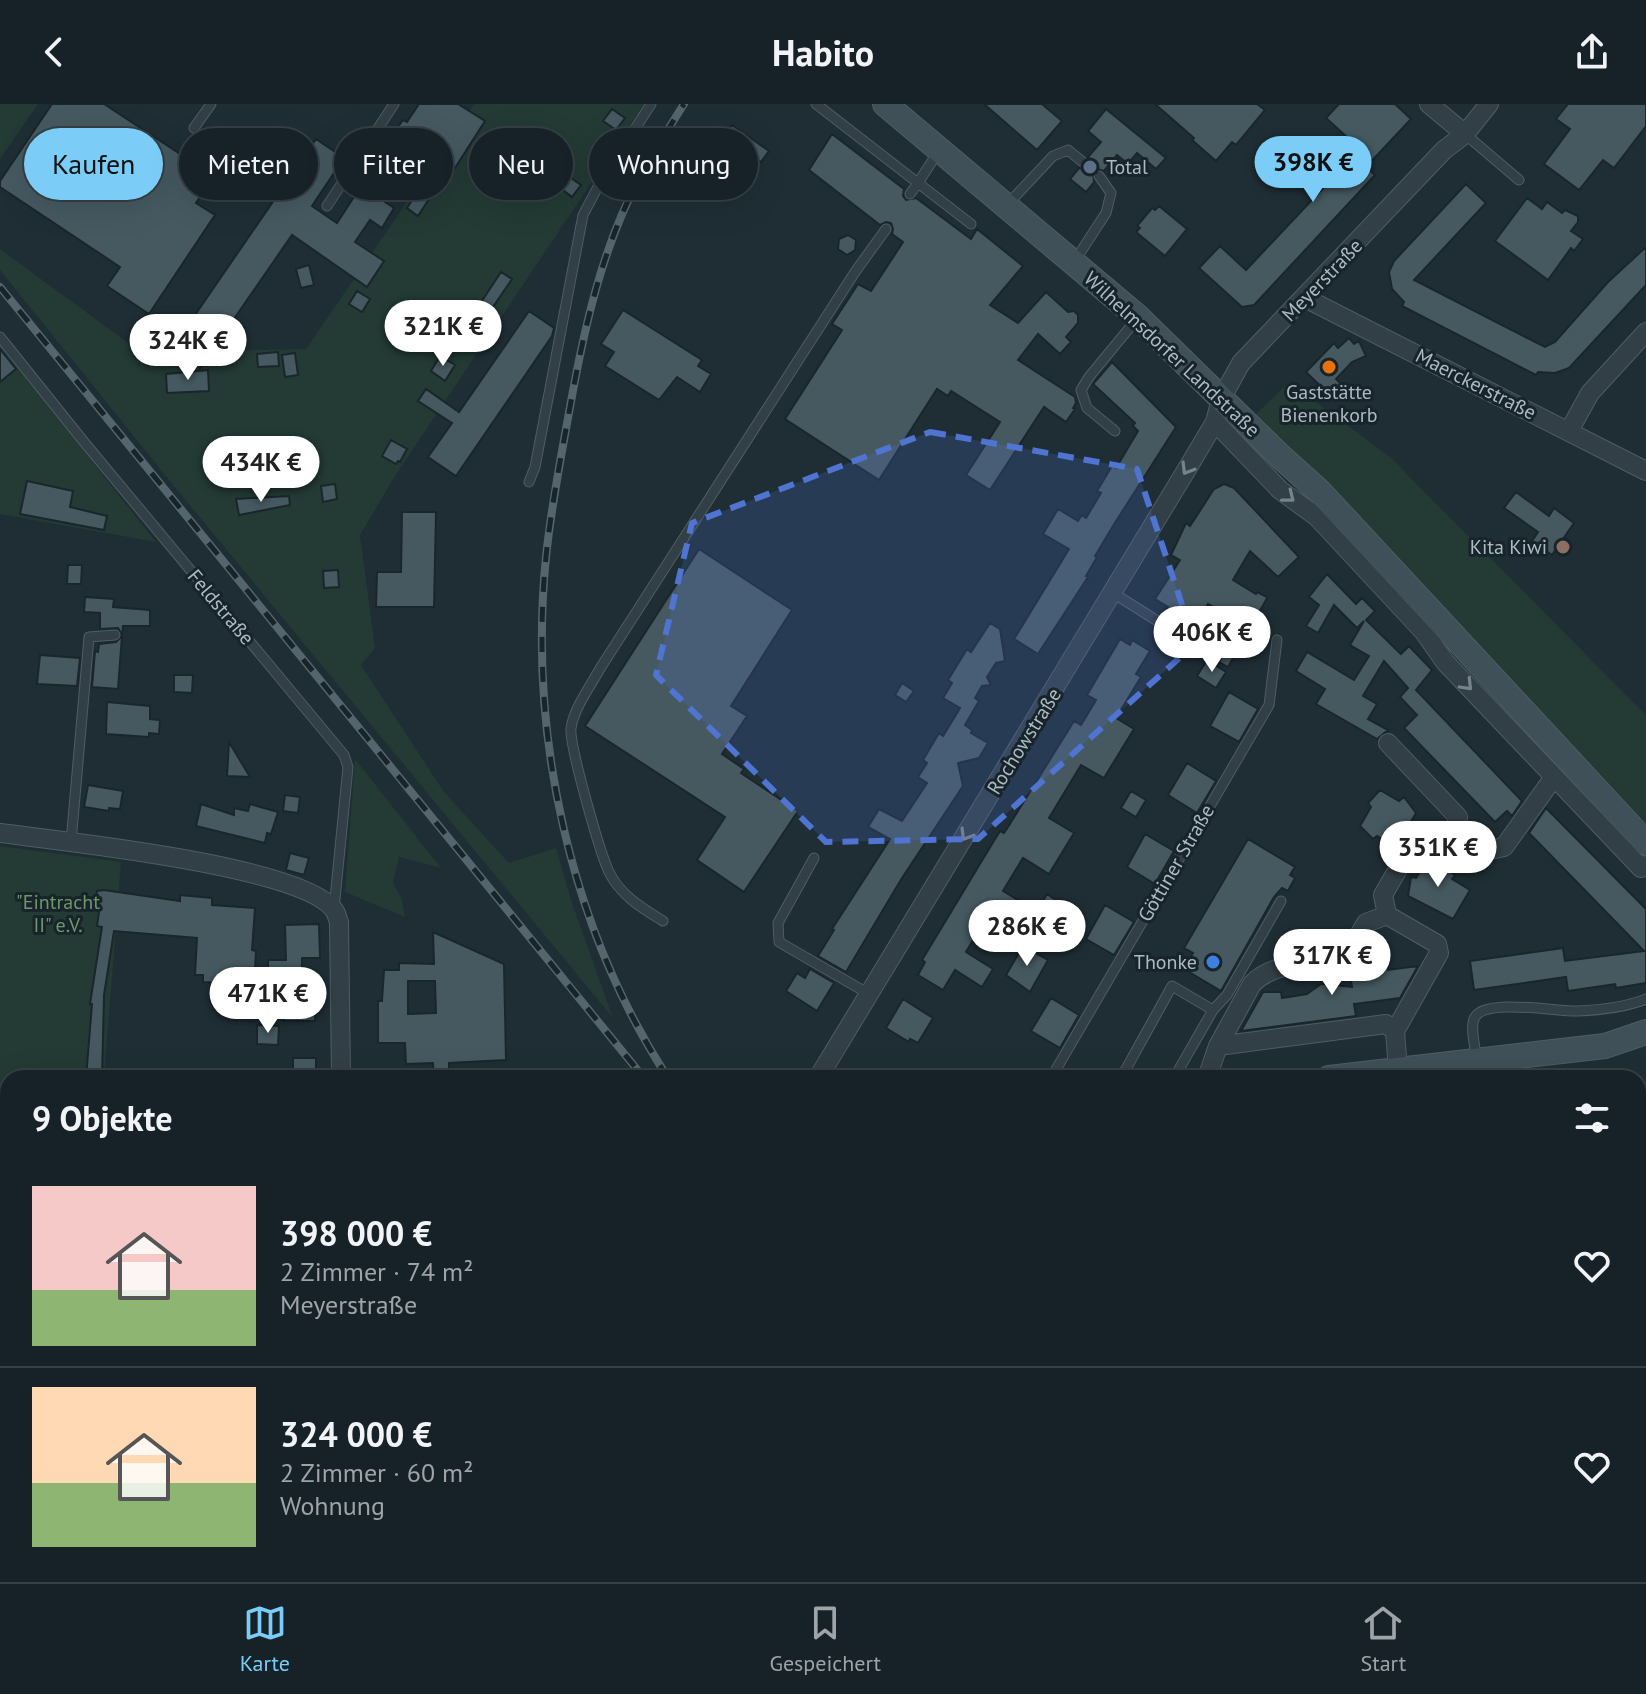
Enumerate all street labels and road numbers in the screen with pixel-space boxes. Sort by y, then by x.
street label: Meyerstraße [1276,233,1368,327]
street label: Wilhelmsdorfer Landstraße [1078,266,1266,442]
street label: Maerckerstraße [1411,342,1541,426]
street label: Feldstraße [182,564,260,650]
street label: Rochowstraße [981,683,1067,799]
street label: Göttiner Straße [1132,800,1220,926]

